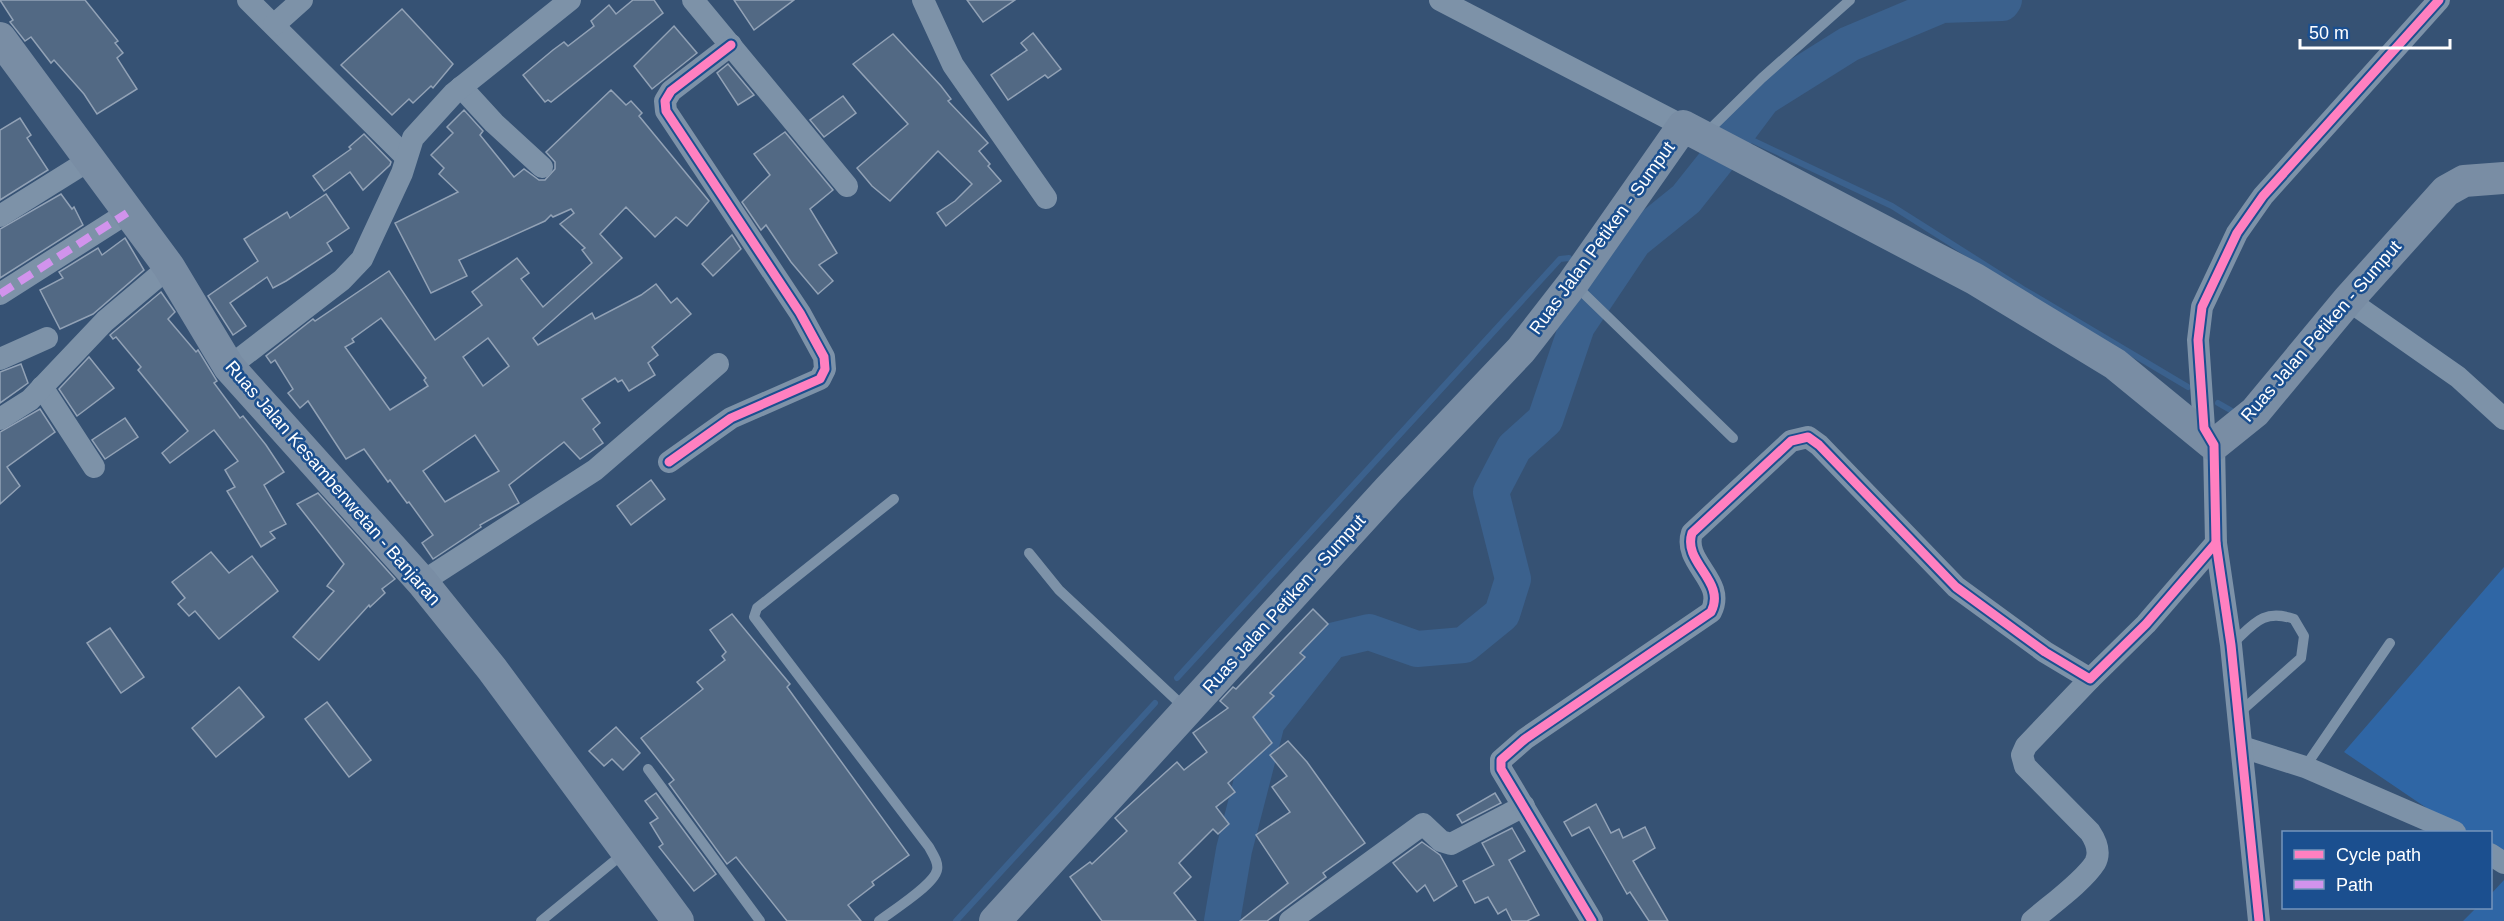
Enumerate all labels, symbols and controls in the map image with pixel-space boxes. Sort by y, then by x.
scale bar [2300,12,2450,50]
text: 50 m [2309,23,2349,43]
street label: Ruas Jalan Petiken - Sumput [1525,138,1679,338]
street label: Ruas Jalan Petiken - Sumput [2237,236,2405,426]
street label: Ruas Jalan Kesambenwetan - Banjaran [221,357,445,609]
street label: Ruas Jalan Petiken - Sumput [1199,511,1369,697]
legend [2282,831,2492,909]
text: Cycle path [2336,845,2421,865]
text: Path [2336,875,2373,895]

